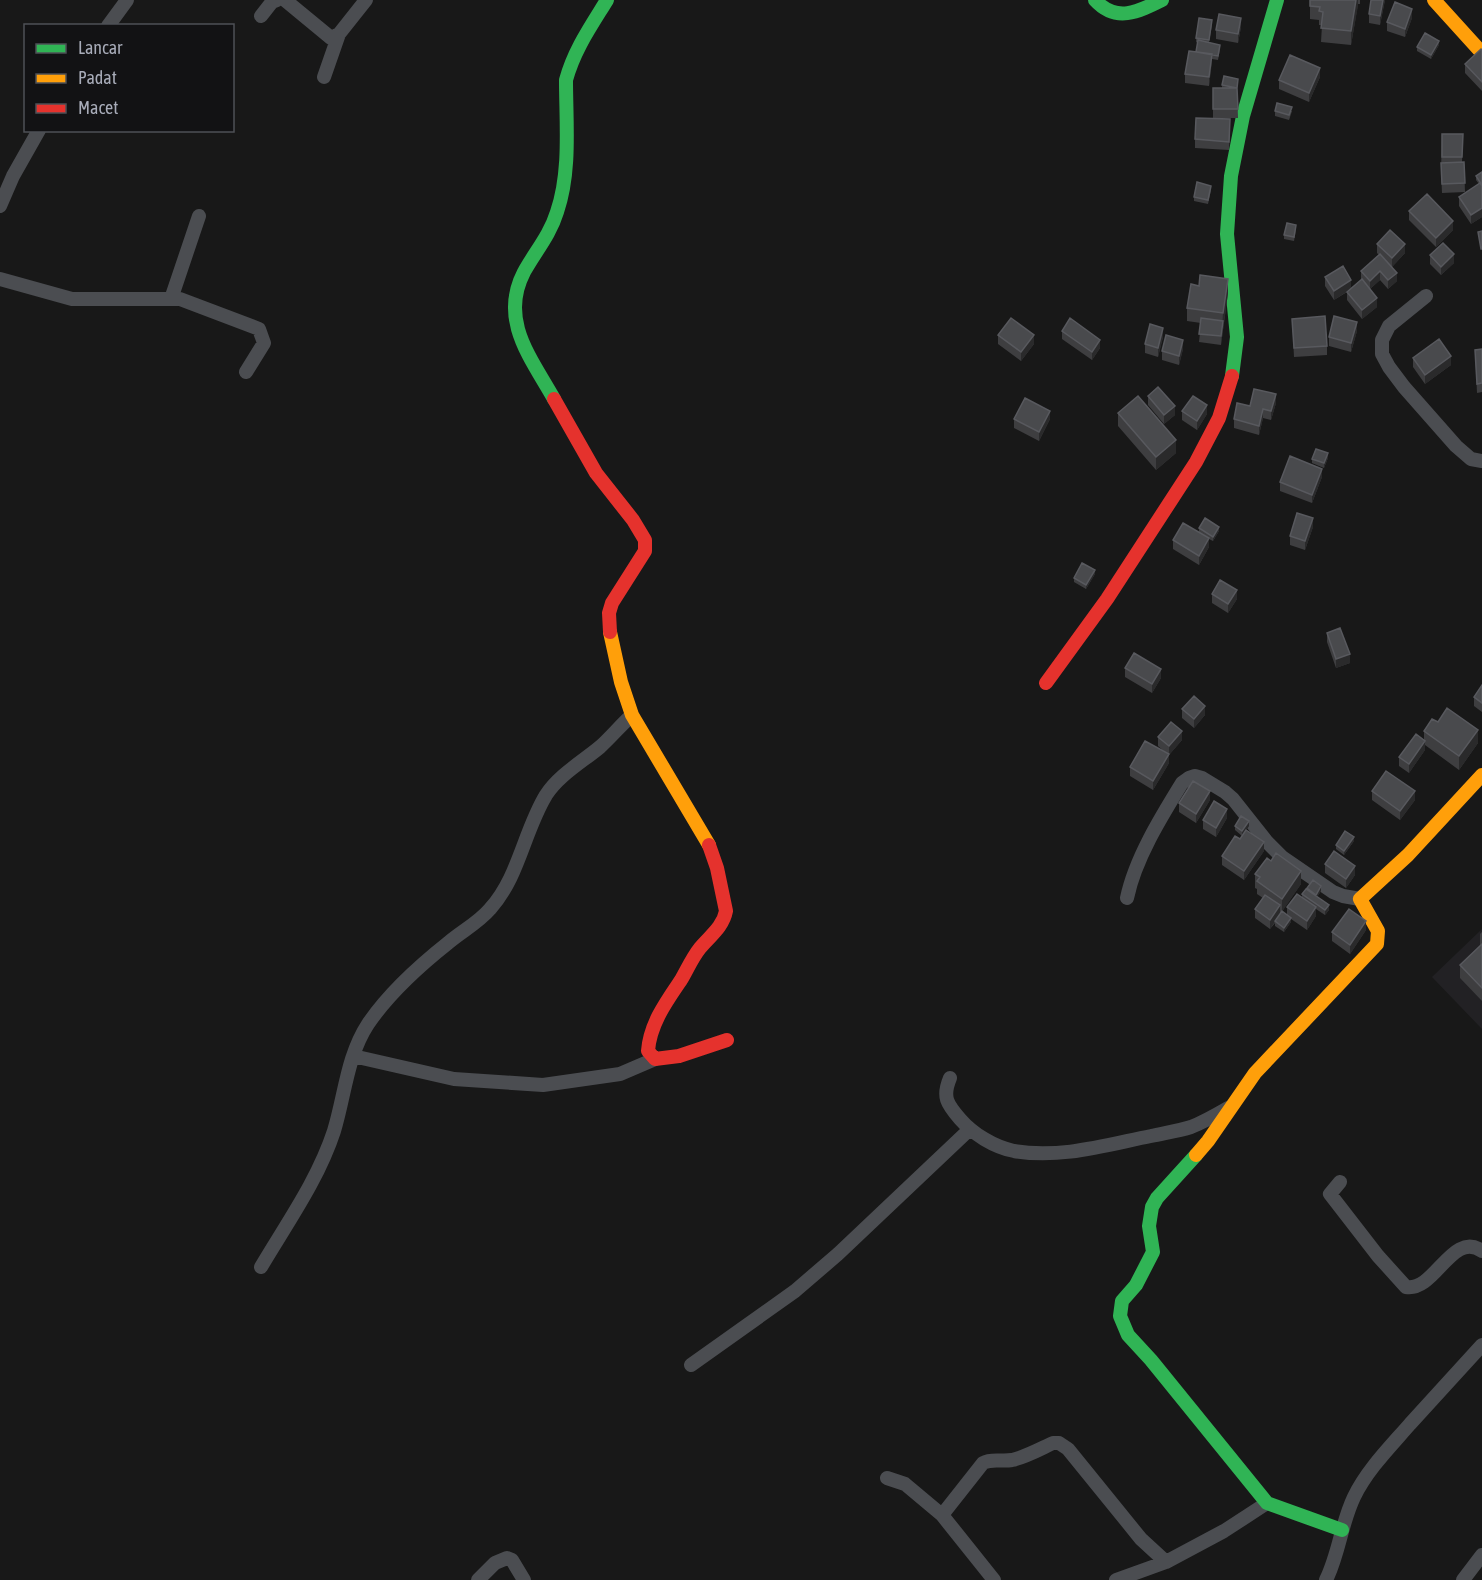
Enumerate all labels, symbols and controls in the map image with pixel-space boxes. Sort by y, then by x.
legend [24,24,234,132]
text: Lancar [78,37,123,58]
text: Padat [78,67,117,88]
text: Macet [78,97,118,118]

